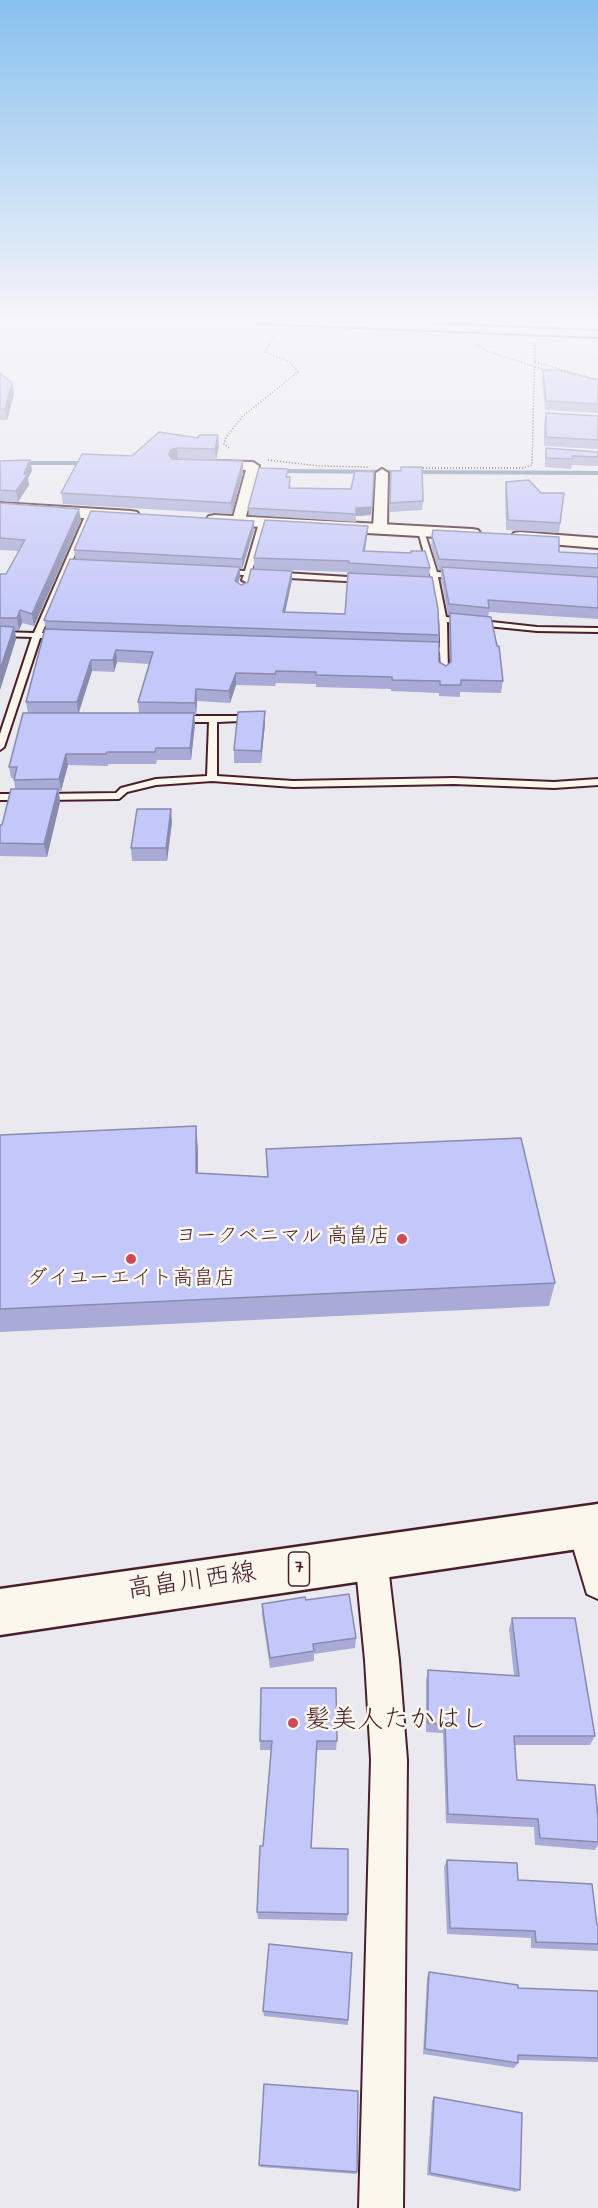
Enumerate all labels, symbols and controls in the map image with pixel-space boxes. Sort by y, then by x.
place label: ヨークベニマル 高畠店 [176,1226,390,1252]
marker: ヨークベニマル 高畠店 [395,1232,409,1246]
marker: ダイユーエイト高畠店 [124,1252,138,1266]
place label: ダイユーエイト高畠店 [26,1268,236,1294]
road number: 7 [288,1552,310,1586]
street label: 高畠川西線 [125,1560,259,1608]
place label: 髪美人たかはし [305,1707,487,1739]
marker: 髪美人たかはし [286,1716,300,1730]

